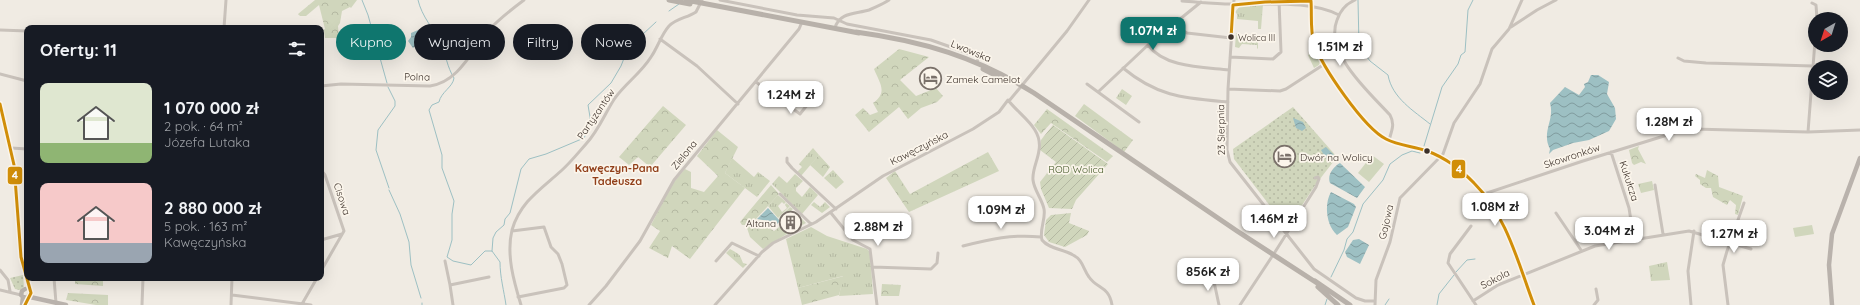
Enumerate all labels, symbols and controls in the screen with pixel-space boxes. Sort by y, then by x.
north arrow [1808,12,1848,52]
map controls [1808,12,1848,100]
pin: 1.07M zł [1112,17,1194,51]
text: 1.07M zł [1130,22,1176,38]
chip: Kupno [336,24,406,60]
chip: Wynajem [414,24,505,60]
chip: Filtry [513,24,573,60]
chip: Nowe [581,24,646,60]
marker: Wolica III [1226,32,1236,42]
place label: Wolica III [1238,32,1275,43]
pin: 1.51M zł [1299,33,1381,67]
street label: Lwowska [949,37,993,65]
icon: filters [286,38,308,60]
text: 1.51M zł [1318,38,1362,54]
text: Oferty: 11 [40,39,117,60]
button: layers [1808,60,1848,100]
hotel icon: Zamek Camelot [917,66,943,92]
street label: Polna [404,70,430,84]
place label: Zamek Camelot [946,73,1021,86]
pin: 1.24M zł [750,81,832,115]
street label: Partyzantów [574,86,618,142]
text: 1.24M zł [767,86,815,102]
text: 1 070 000 zł [164,97,259,118]
icon: home [72,99,120,147]
street label: 23 Sierpnia [1214,104,1228,156]
pin: 1.28M zł [1628,108,1710,142]
text: 1.28M zł [1646,113,1692,129]
text: 2 pok. · 64 m² [164,118,243,134]
street label: Kawęczyńska [888,128,950,168]
text: Józefa Lutaka [164,134,250,150]
street label: Zielona [668,138,700,172]
street label: Skowronków [1542,141,1602,171]
hotel icon: Dwór na Wolicy [1272,144,1298,170]
unlabelled marker [1422,146,1432,156]
place label: Dwór na Wolicy [1300,151,1373,164]
line badge: 4 [1451,159,1466,179]
street label: Kukułcza [1616,159,1642,203]
district label: Kawęczyn-Pana Tadeusza [575,161,659,188]
text: 4 [1456,162,1463,176]
park label: ROD Wolica [1048,163,1104,176]
line badge: 4 [7,166,23,185]
text: 4 [12,168,19,182]
street label: Cisowa [331,181,353,217]
pin: 1.08M zł [1454,193,1536,227]
pin: 1.09M zł [960,196,1042,230]
text: 2 880 000 zł [164,197,261,218]
text: 1.08M zł [1471,198,1519,214]
icon: home [72,199,120,247]
text: 1.09M zł [977,201,1025,217]
street label: Gajowa [1376,203,1396,241]
pin: 1.46M zł [1233,205,1315,239]
building icon: Altana [778,210,804,236]
text: 1.46M zł [1251,210,1297,226]
pin: 2.88M zł [837,213,919,247]
place label: Altana [746,217,776,230]
pin: 3.04M zł [1568,217,1650,251]
text: 5 pok. · 163 m² [164,218,247,234]
text: 2.88M zł [854,218,902,234]
pin: 1.27M zł [1693,220,1775,254]
text: 3.04M zł [1584,222,1634,238]
text: 1.27M zł [1711,225,1757,241]
text: Kawęczyńska [164,234,246,250]
pin: 856K zł [1171,258,1245,292]
text: 856K zł [1186,263,1230,279]
street label: Sokola [1478,266,1512,292]

